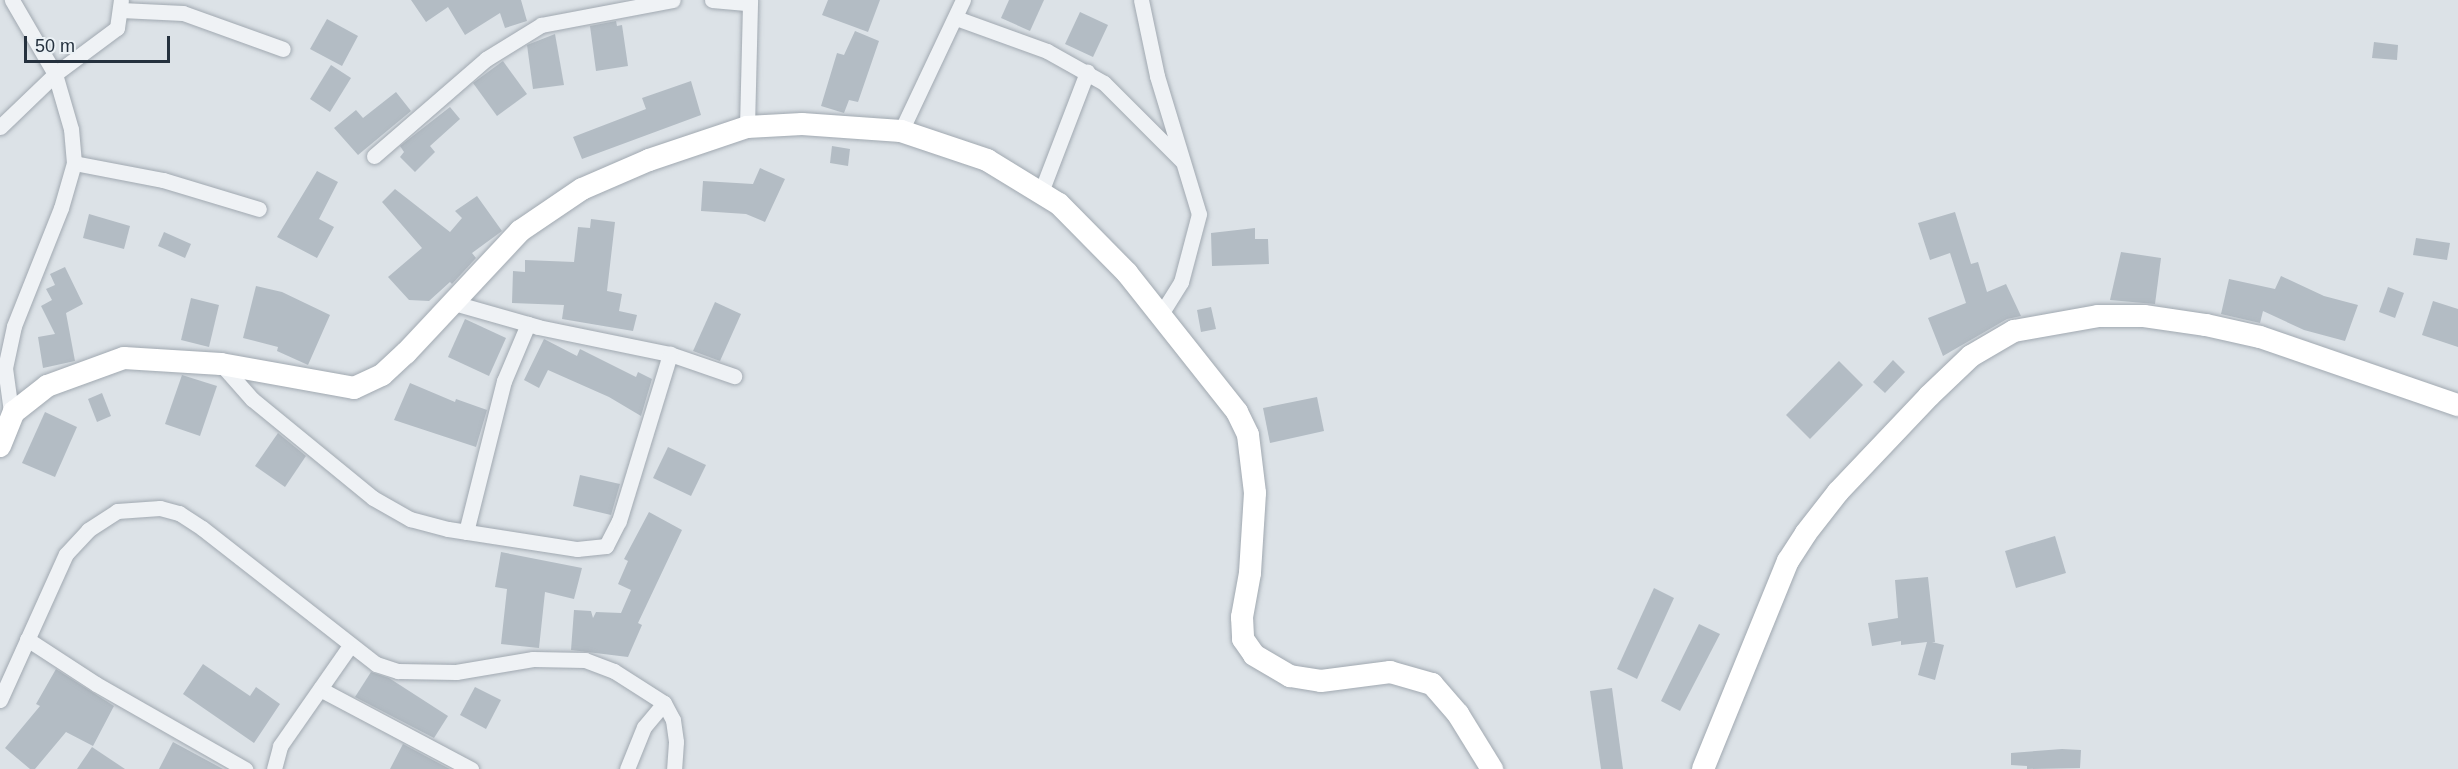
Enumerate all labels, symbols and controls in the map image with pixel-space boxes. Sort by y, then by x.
scale bar [27,24,172,62]
text: 50 m [35,36,75,56]

